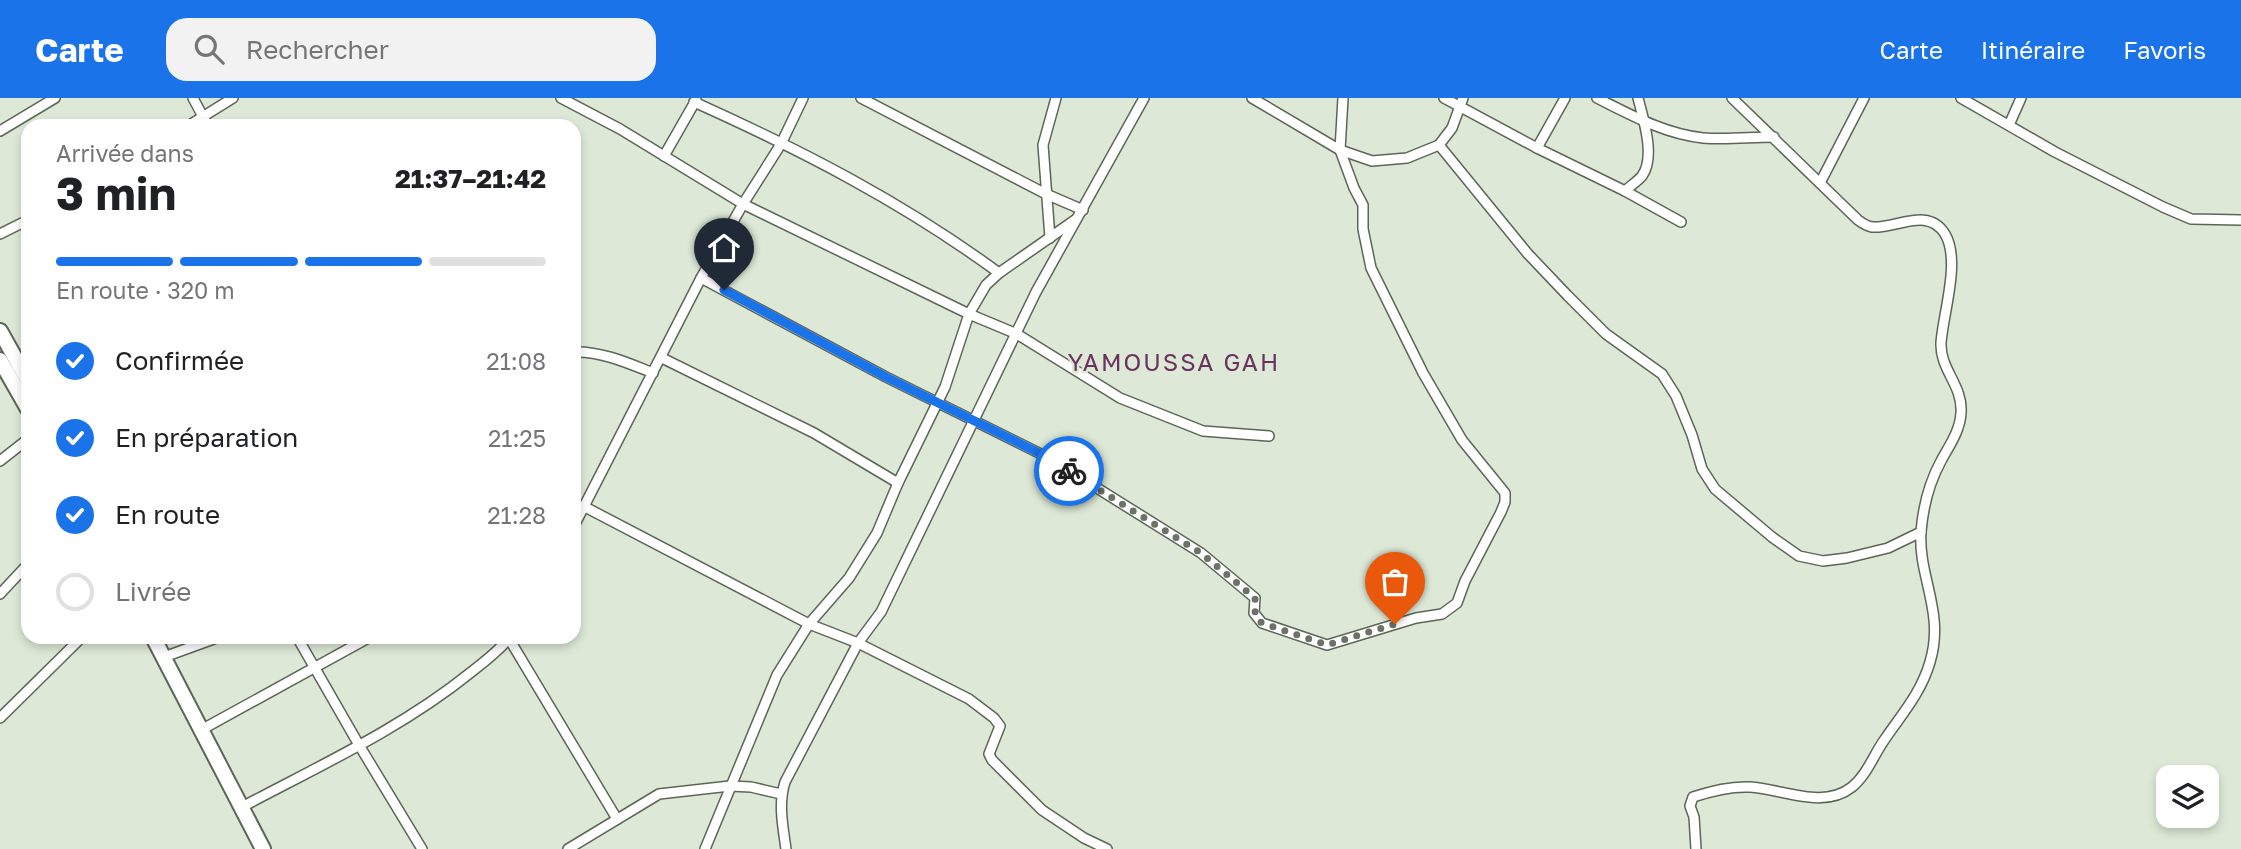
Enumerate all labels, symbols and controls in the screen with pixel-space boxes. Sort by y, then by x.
search box [166,18,656,81]
text: Carte [35,30,124,69]
icon: search [190,30,228,68]
text: Rechercher [246,34,389,65]
text: Carte [1880,35,1943,64]
text: Itinéraire [1981,35,2085,64]
text: Favoris [2123,35,2206,64]
text: Arrivée dans [56,139,194,167]
text: 21:37–21:42 [395,163,546,194]
text: 3 min [56,165,176,220]
pin [694,218,754,290]
icon: home [705,229,743,267]
text: En route · 320 m [56,276,234,304]
icon: check [56,342,94,380]
text: Confirmée [115,345,244,376]
text: 21:08 [486,347,546,375]
district label: YAMOUSSA GAH [1068,347,1280,376]
icon: check [56,419,94,457]
text: En préparation [115,422,298,453]
text: 21:25 [488,424,546,452]
courier [1034,436,1104,506]
icon: bike [1050,452,1088,490]
icon: check [56,496,94,534]
text: En route [115,499,220,530]
text: 21:28 [487,501,546,529]
pin [1365,552,1425,624]
icon: bag [1376,563,1414,601]
text: Livrée [115,576,191,607]
map controls [2156,765,2219,828]
button: layers [2156,765,2219,828]

